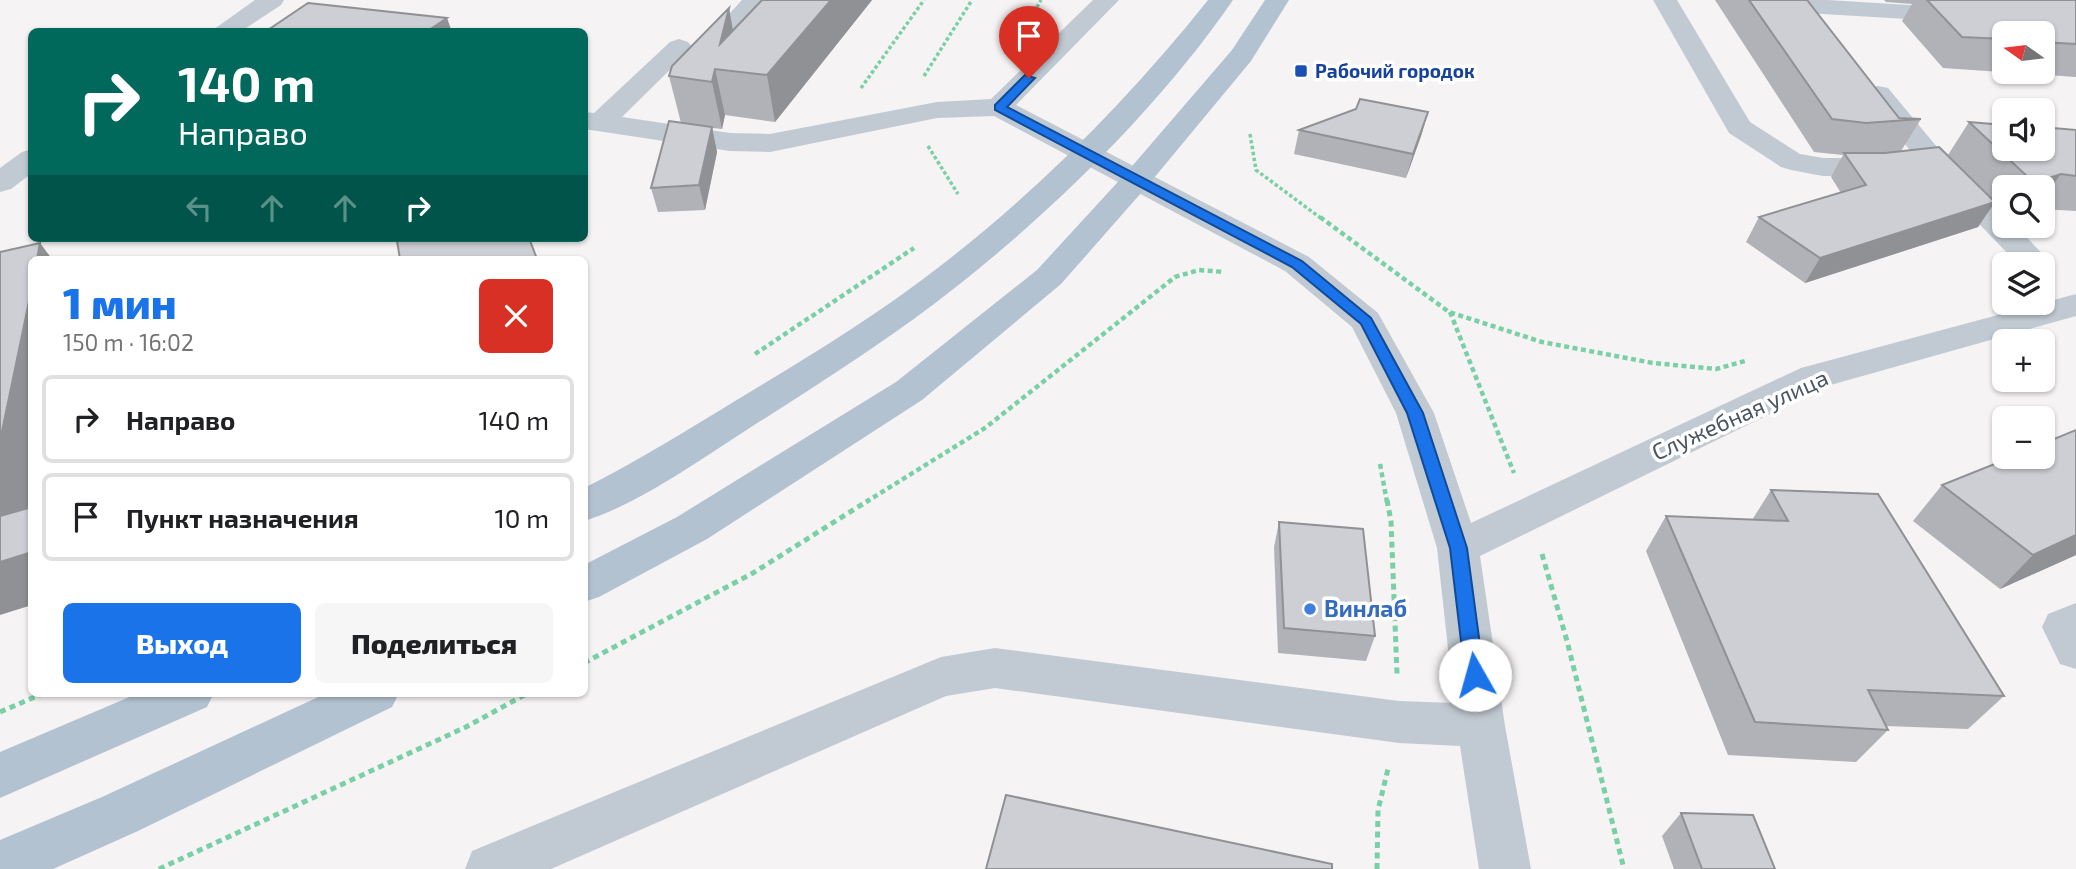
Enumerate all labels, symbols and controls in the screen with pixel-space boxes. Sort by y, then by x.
pin [999,6,1059,78]
icon: arrive [1010,17,1048,55]
north arrow [1992,21,2054,84]
map controls [1992,21,2055,469]
text: 140 m [178,53,315,112]
icon: right [63,56,154,147]
place label: Рабочий городок [1315,59,1475,82]
marker: Рабочий городок [1293,63,1309,79]
button: sound [1992,98,2055,161]
text: Направо [178,113,308,151]
button: search [1992,175,2055,238]
icon: left [180,189,218,227]
icon: ahead [253,189,291,227]
icon: ahead [326,189,364,227]
icon: right [399,189,437,227]
button: layers [1992,252,2055,315]
text: 1 мин [63,277,177,327]
button: close [479,279,553,353]
text: 150 m · 16:02 [63,328,194,356]
button: + [1992,329,2055,392]
street label: Служебная улица [1647,363,1832,466]
icon: right [67,400,105,438]
text: Направо [126,404,235,435]
text: 140 m [478,404,549,435]
button: − [1992,406,2055,469]
icon: arrive [67,498,105,536]
text: Пункт назначения [126,502,359,533]
text: 10 m [494,502,549,533]
place label: Винлаб [1324,594,1407,622]
marker: Винлаб [1302,601,1318,617]
button: Выход [63,603,301,683]
button: Поделиться [315,603,553,683]
position arrow [1438,638,1512,712]

